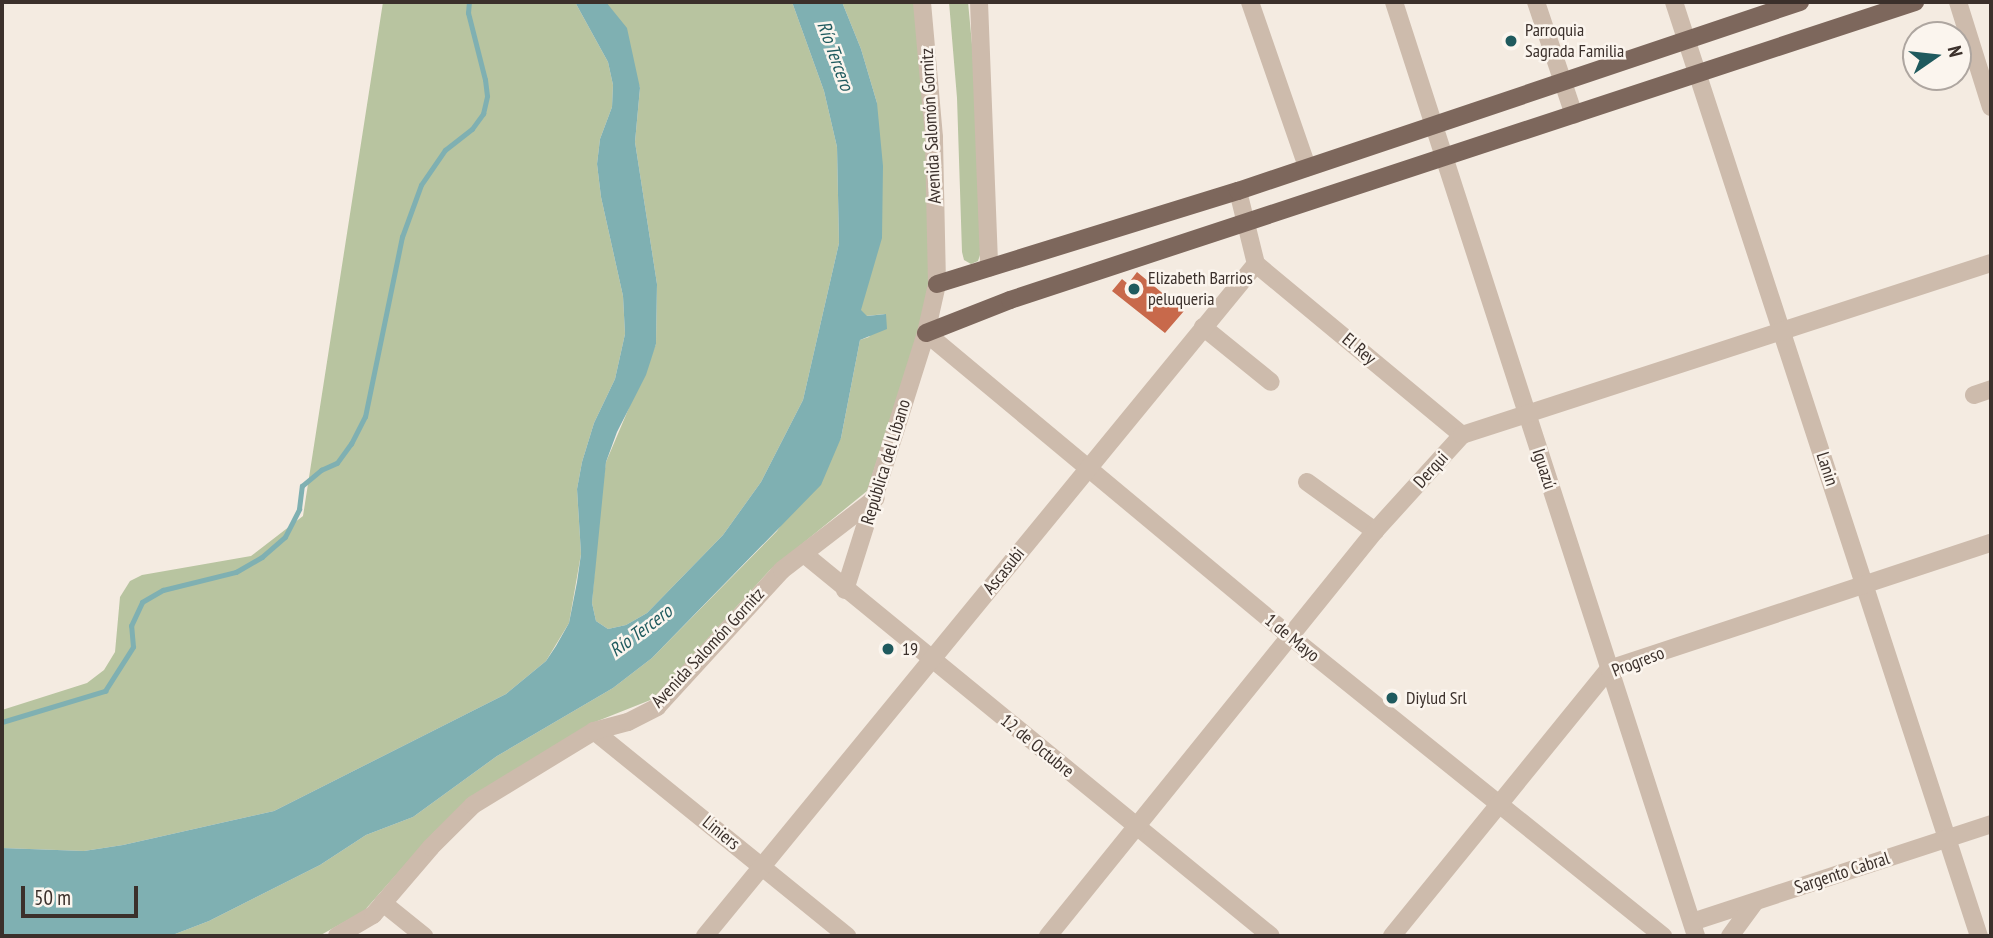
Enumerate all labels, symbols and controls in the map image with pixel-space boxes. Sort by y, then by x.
water label: Río Tercero [812,18,858,94]
place label: Parroquia Sagrada Familia [1525,20,1624,62]
north arrow [1902,21,1972,91]
marker: Parroquia Sagrada Familia [1503,33,1519,49]
text: N [1943,44,1968,59]
street label: Avenida Salomón Gornitz [916,48,946,204]
place label: Elizabeth Barrios peluqueria [1148,268,1253,310]
marker: Elizabeth Barrios peluqueria [1126,281,1142,297]
street label: El Rey [1338,329,1380,369]
street label: República del Líbano [857,397,915,527]
street label: Iguazú [1527,446,1561,492]
street label: Derqui [1409,447,1453,493]
street label: Lanin [1811,449,1843,489]
street label: Ascasubi [979,543,1029,599]
street label: Avenida Salomón Gornitz [647,584,769,712]
water label: Río Tercero [605,600,677,662]
street label: 1 de Mayo [1260,609,1324,667]
place label: 19 [902,638,918,660]
marker: 19 [880,641,896,657]
street label: Progreso [1609,642,1667,682]
place label: Diylud Srl [1406,687,1467,709]
marker: Diylud Srl [1384,690,1400,706]
street label: 12 de Octubre [996,710,1078,782]
street label: Liniers [698,812,744,854]
street label: Sargento Cabral [1792,847,1892,899]
scale bar [24,872,142,916]
text: 50 m [34,884,71,911]

